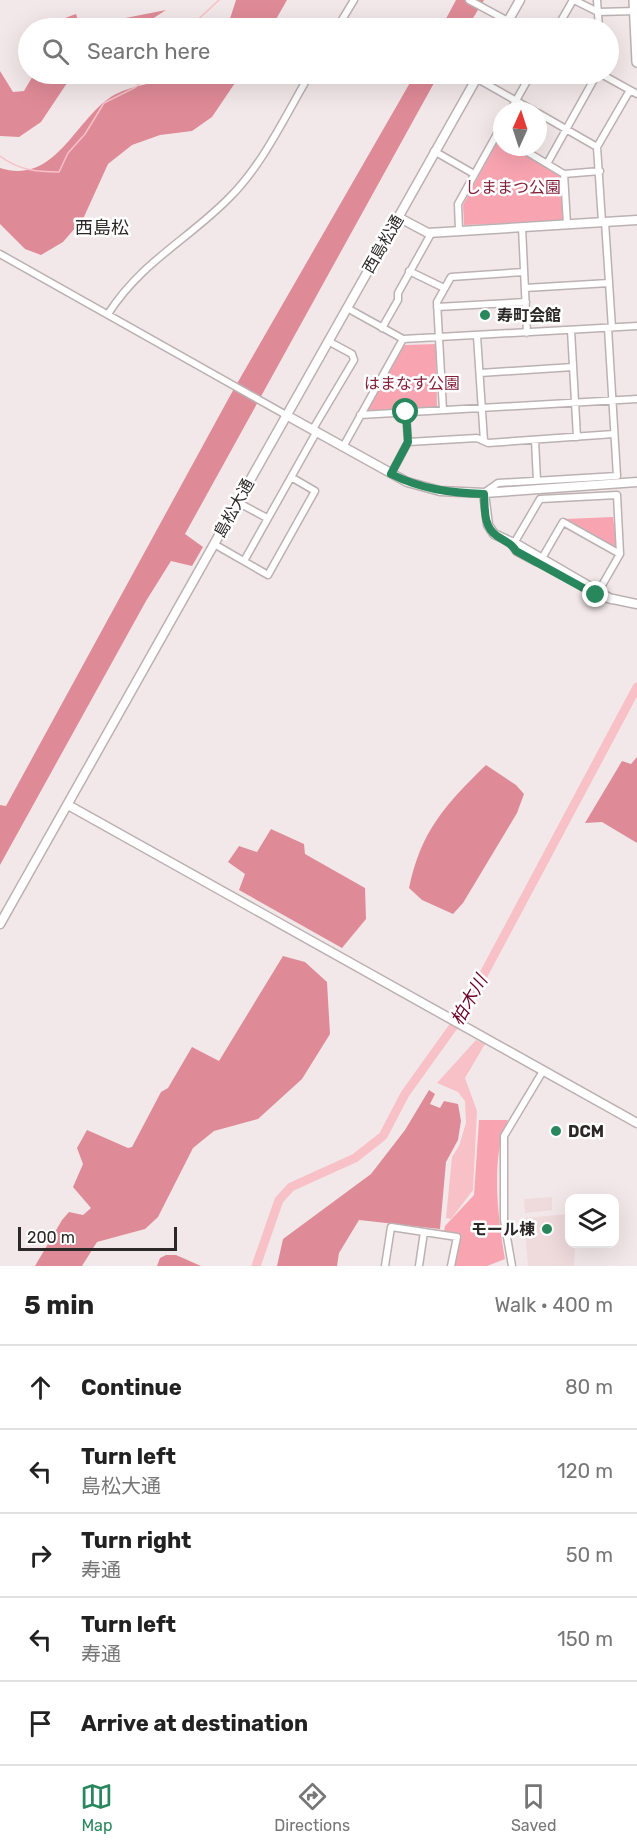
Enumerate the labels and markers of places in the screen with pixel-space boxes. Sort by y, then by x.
place label: 寿町会館 [497,306,561,325]
marker: 寿町会館 [478,308,492,322]
place label: DCM [568,1122,604,1141]
marker: DCM [549,1124,563,1138]
place label: モール棟 [471,1220,535,1239]
marker: モール棟 [540,1222,554,1236]

